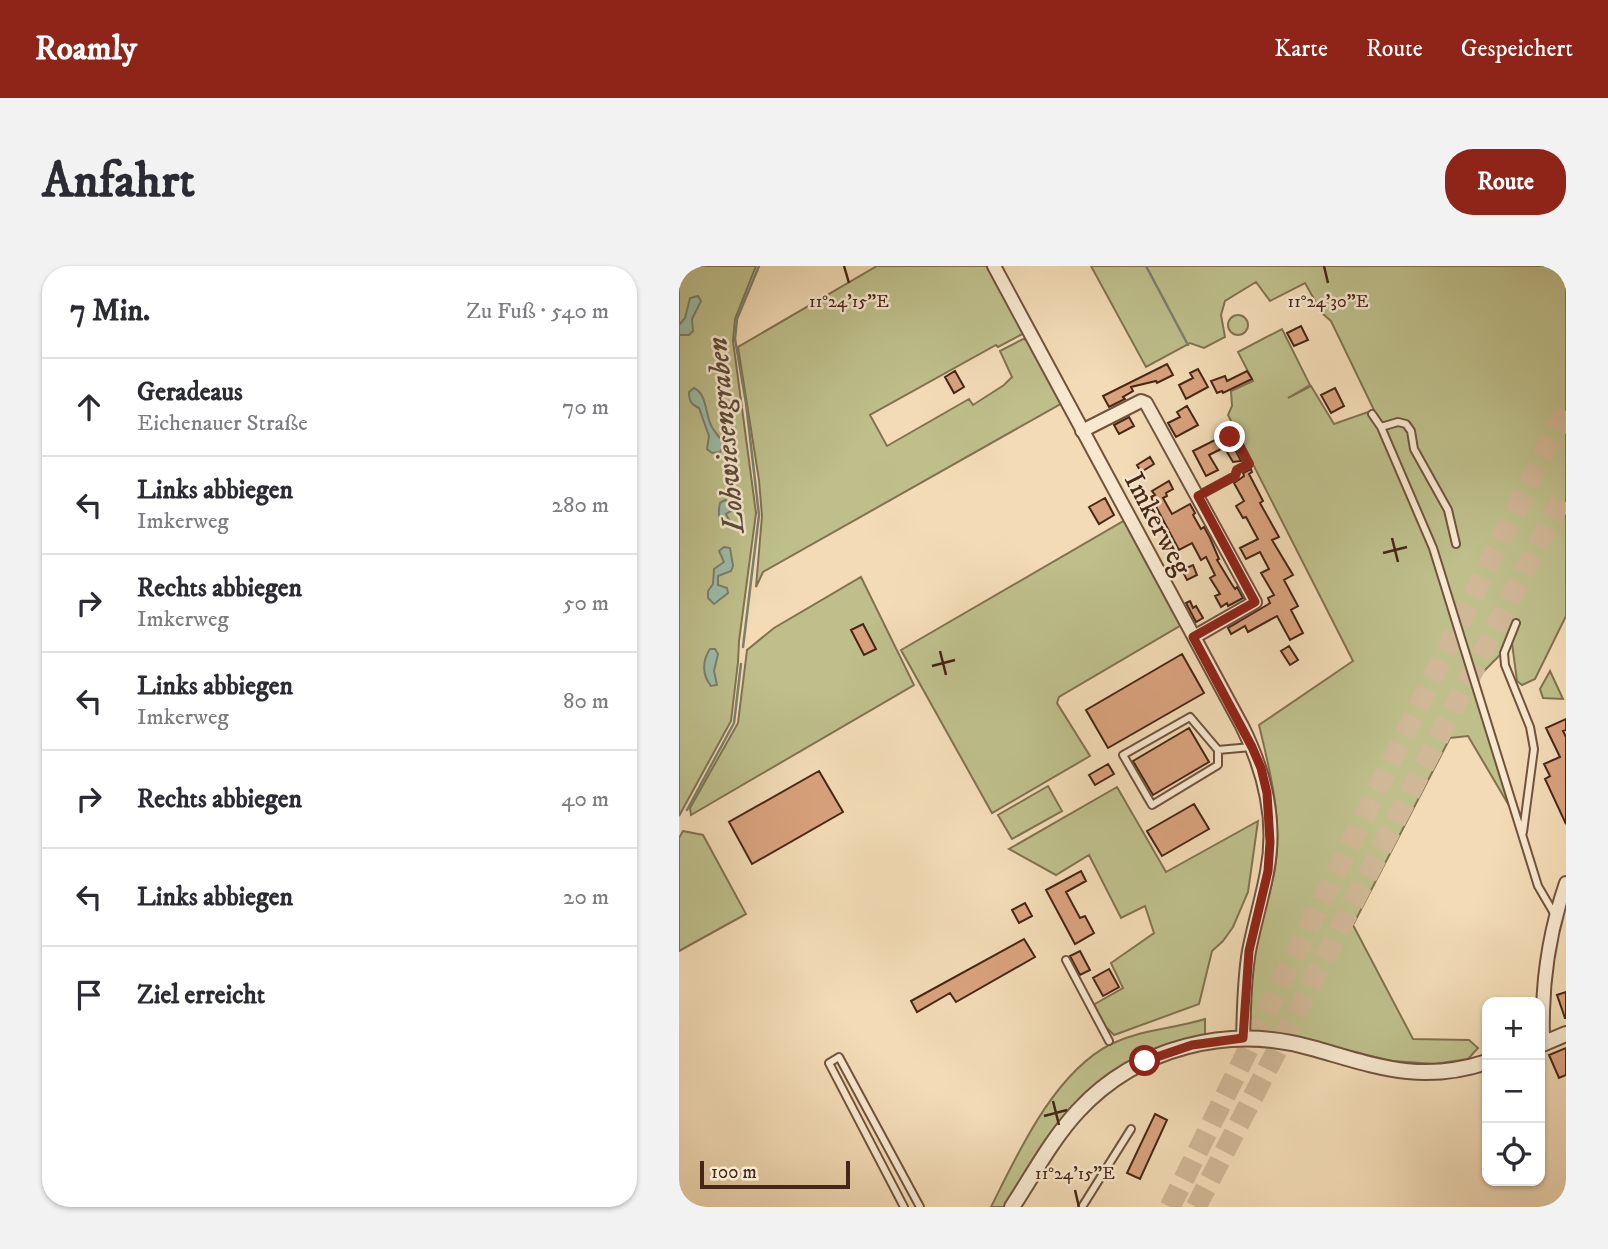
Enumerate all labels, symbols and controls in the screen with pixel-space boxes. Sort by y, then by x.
text: Roamly [35,29,137,70]
text: Karte [1274,34,1328,64]
text: Route [1366,34,1423,64]
text: Gespeichert [1461,34,1573,64]
button: Route [1445,149,1566,215]
text: Anfahrt [42,151,195,213]
text: 11°24'15"E [809,291,889,313]
text: 11°24'30"E [1288,291,1369,313]
text: 7 Min. [70,293,150,330]
text: Zu Fuß · 540 m [466,297,609,326]
water label: Lohwiesengraben [699,335,754,536]
text: Geradeaus [137,376,243,409]
icon: ahead [70,388,108,426]
text: 70 m [562,393,609,422]
text: Eichenauer Straße [137,409,308,438]
route end [1214,421,1245,452]
street label: Imkerweg [1116,466,1199,582]
text: Links abbiegen [137,474,293,507]
icon: left [70,486,108,524]
text: 280 m [552,491,609,520]
text: Imkerweg [137,507,229,536]
text: Rechts abbiegen [137,572,302,605]
icon: right [70,584,108,622]
text: 50 m [563,589,609,618]
text: Imkerweg [137,605,229,634]
text: Links abbiegen [137,670,293,703]
icon: left [70,682,108,720]
text: 80 m [563,687,609,716]
text: Imkerweg [137,703,229,732]
icon: right [70,780,108,818]
text: Rechts abbiegen [137,783,302,816]
text: 40 m [561,785,609,814]
icon: left [70,878,108,916]
text: Links abbiegen [137,881,293,914]
text: 20 m [563,883,609,912]
icon: arrive [70,976,108,1014]
text: Ziel erreicht [137,979,265,1012]
map controls [1482,997,1545,1186]
button: + [1482,997,1545,1060]
route start [1129,1045,1160,1076]
button: − [1482,1060,1545,1123]
button: locate [1482,1123,1545,1186]
scale bar [700,1158,851,1190]
text: 100 m [711,1161,757,1184]
text: 11°24'15"E [1035,1163,1115,1185]

